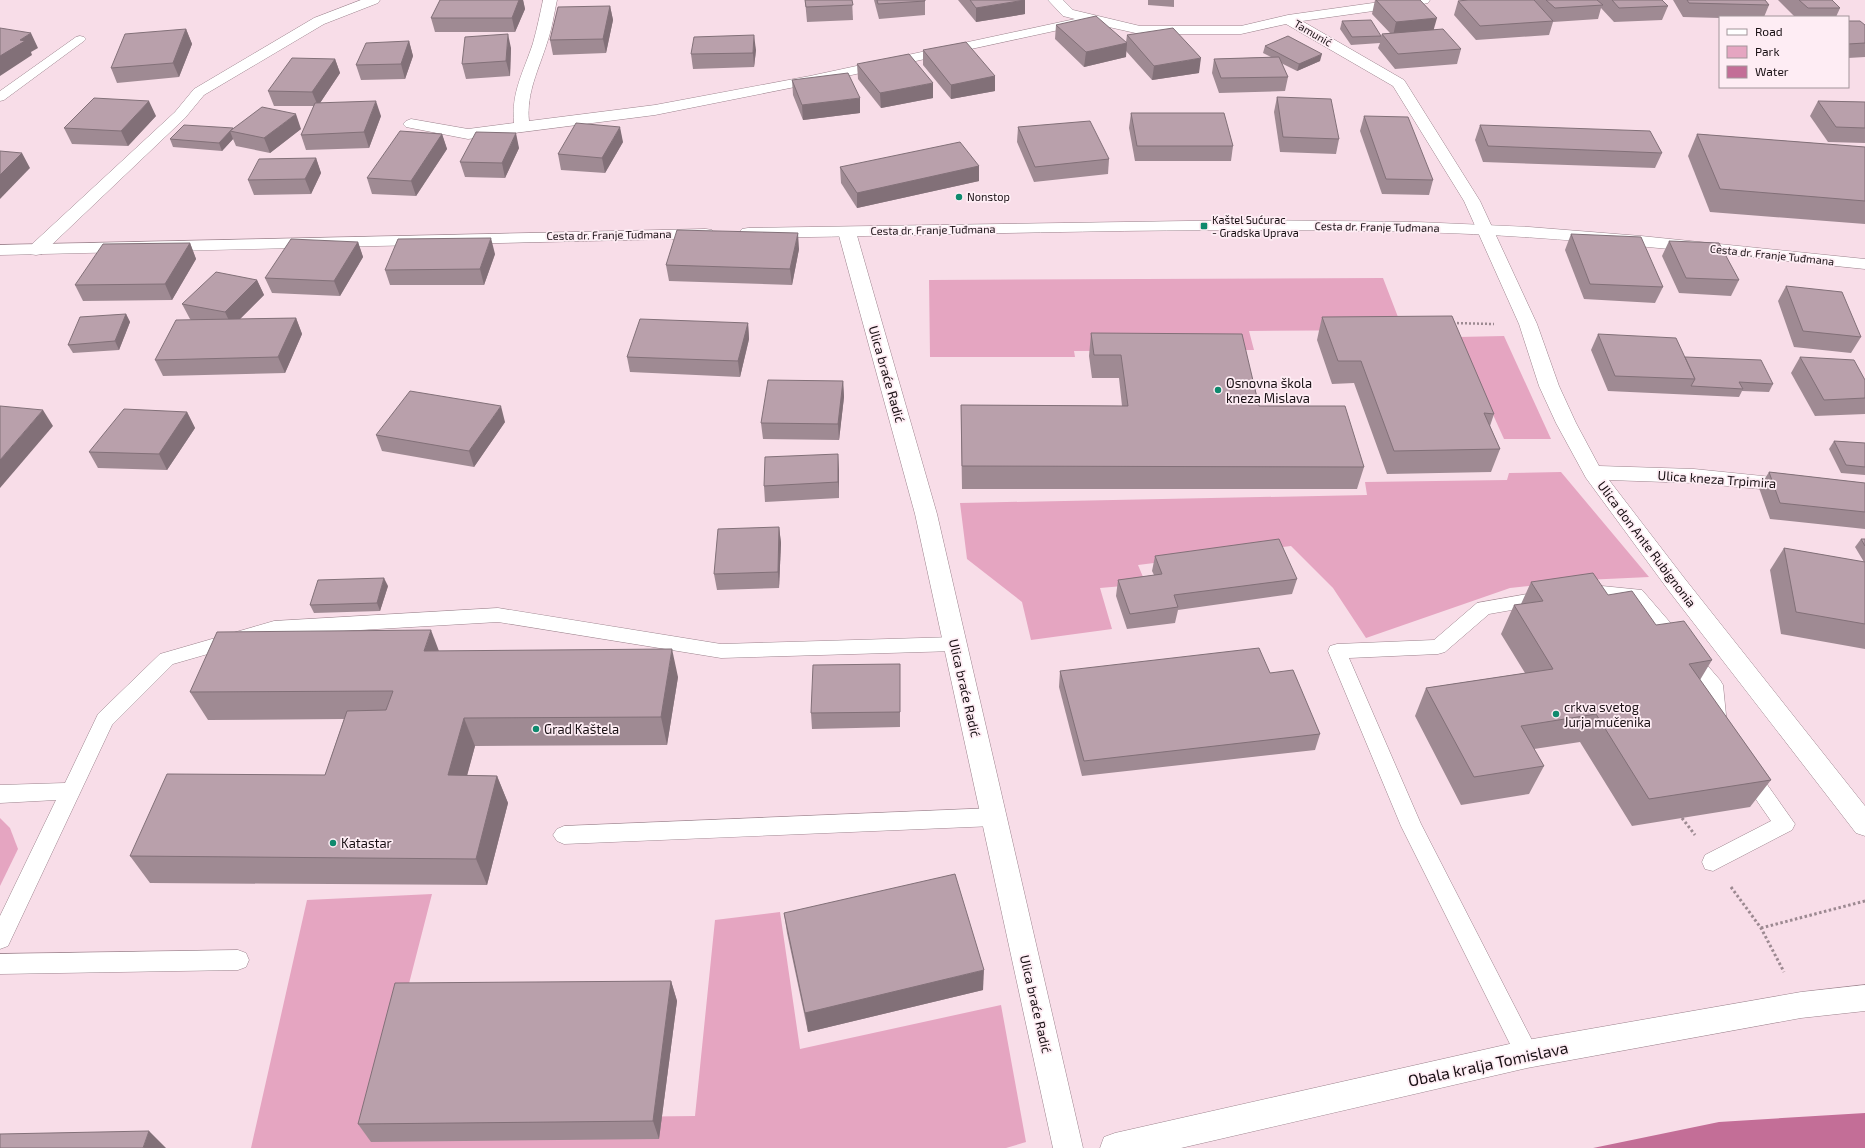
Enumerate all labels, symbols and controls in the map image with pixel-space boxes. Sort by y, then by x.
street label: Tamunić [1292,16,1335,49]
legend [1719,16,1849,88]
text: Road [1755,24,1783,38]
text: Park [1755,44,1780,58]
text: Water [1755,64,1789,78]
place label: Nonstop [967,190,1010,203]
marker: Nonstop [954,192,964,202]
place label: Kaštel Sućurac - Gradska Uprava [1212,213,1299,239]
street label: Cesta dr. Franje Tuđmana [1314,219,1440,235]
marker: Kaštel Sućurac - Gradska Uprava [1199,221,1209,231]
street label: Cesta dr. Franje Tuđmana [870,222,996,238]
street label: Cesta dr. Franje Tuđmana [546,227,672,243]
street label: Cesta dr. Franje Tuđmana [1709,242,1835,268]
street label: Ulica braće Radić [865,324,909,424]
place label: Osnovna škola kneza Mislava [1226,375,1312,406]
marker: Osnovna škola kneza Mislava [1213,385,1223,395]
street label: Ulica kneza Trpimira [1657,467,1777,491]
street label: Ulica don Ante Rubignonia [1594,478,1700,610]
street label: Ulica braće Radić [946,637,984,739]
place label: crkva svetog Jurja mučenika [1564,699,1651,730]
marker: crkva svetog Jurja mučenika [1551,709,1561,719]
place label: Grad Kaštela [544,721,619,737]
marker: Grad Kaštela [531,724,541,734]
place label: Katastar [341,835,392,851]
marker: Katastar [328,838,338,848]
street label: Ulica braće Radić [1017,953,1055,1055]
street label: Obala kralja Tomislava [1406,1037,1570,1091]

